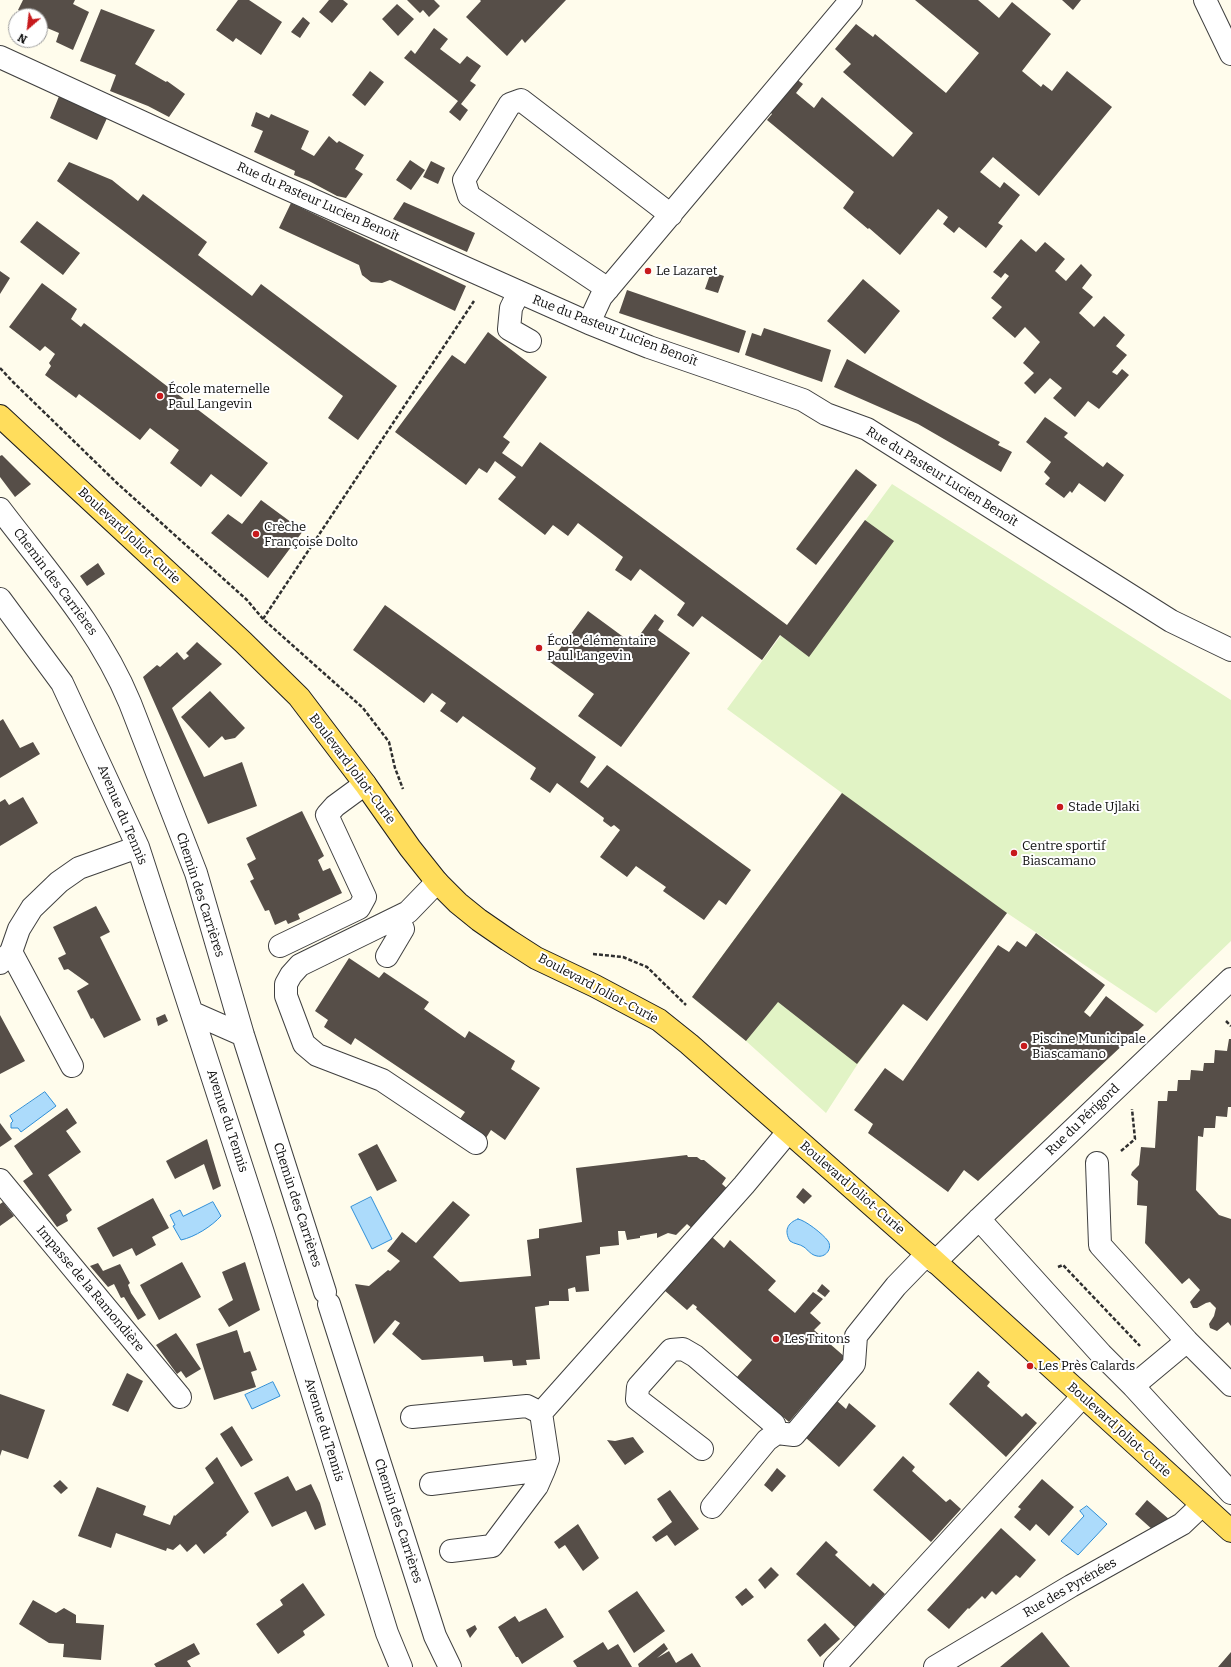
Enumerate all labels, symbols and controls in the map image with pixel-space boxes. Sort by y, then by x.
north arrow [8,8,48,48]
text: N [16,30,29,46]
street label: Rue du Pasteur Lucien Benoît [234,159,402,245]
place label: Le Lazaret [656,263,717,279]
marker: Le Lazaret [643,266,653,276]
street label: Rue du Pasteur Lucien Benoît [530,292,700,370]
place label: École maternelle Paul Langevin [168,381,270,412]
marker: École maternelle Paul Langevin [155,391,165,401]
street label: Rue du Pasteur Lucien Benoît [863,424,1021,530]
street label: Boulevard Joliot-Curie [75,485,183,587]
place label: Crèche Françoise Dolto [264,519,358,550]
street label: Chemin des Carrières [10,525,100,639]
marker: Crèche Françoise Dolto [251,529,261,539]
place label: École élémentaire Paul Langevin [547,633,656,664]
marker: École élémentaire Paul Langevin [534,643,544,653]
street label: Boulevard Joliot-Curie [306,711,398,827]
street label: Avenue du Tennis [94,763,150,867]
place label: Stade Ujlaki [1068,799,1140,815]
marker: Stade Ujlaki [1055,802,1065,812]
street label: Chemin des Carrières [172,831,228,959]
place label: Centre sportif Biascamano [1022,838,1106,869]
marker: Centre sportif Biascamano [1009,848,1019,858]
street label: Boulevard Joliot-Curie [535,951,661,1027]
place label: Piscine Municipale Biascamano [1032,1031,1146,1062]
marker: Piscine Municipale Biascamano [1019,1041,1029,1051]
street label: Avenue du Tennis [203,1068,251,1174]
street label: Rue du Périgord [1043,1081,1123,1159]
street label: Boulevard Joliot-Curie [796,1138,908,1238]
street label: Chemin des Carrières [269,1141,325,1269]
street label: Impasse de la Ramondière [33,1223,147,1355]
place label: Les Tritons [784,1331,850,1347]
marker: Les Tritons [771,1334,781,1344]
place label: Les Près Calards [1038,1358,1135,1374]
marker: Les Près Calards [1025,1361,1035,1371]
street label: Avenue du Tennis [301,1376,347,1484]
street label: Boulevard Joliot-Curie [1064,1379,1174,1481]
street label: Chemin des Carrières [370,1457,426,1585]
street label: Rue des Pyrénées [1020,1555,1120,1621]

